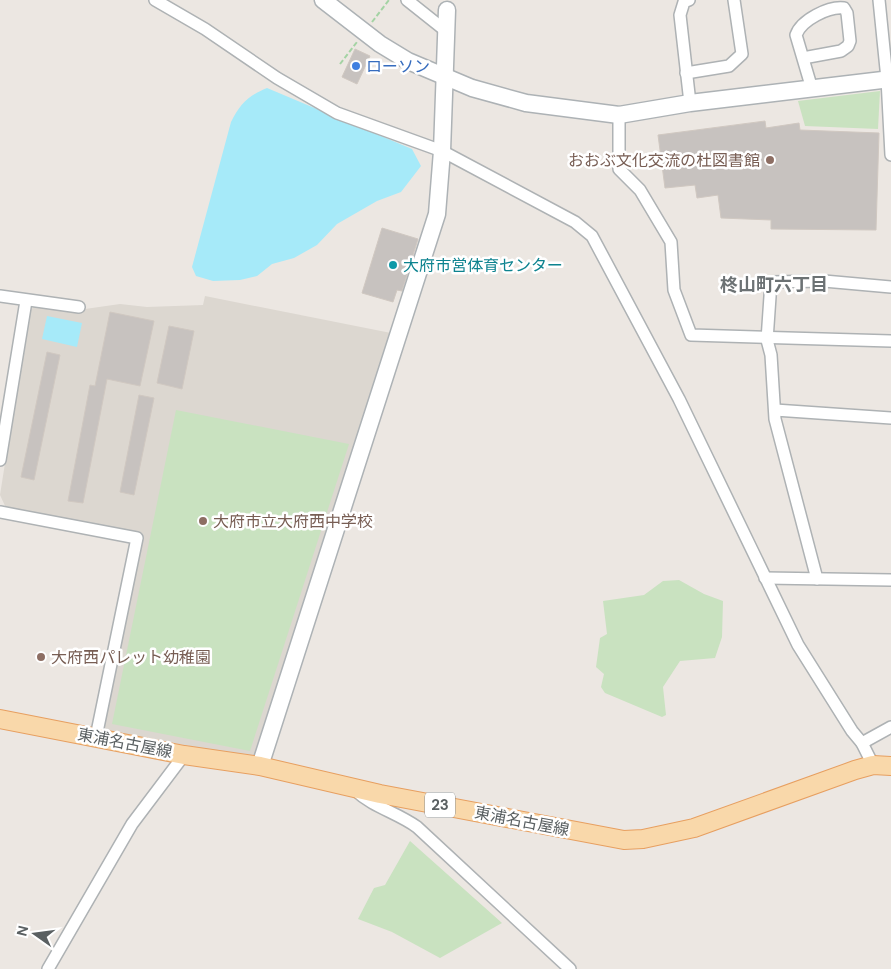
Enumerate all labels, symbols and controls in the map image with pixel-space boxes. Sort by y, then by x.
place label: ローソン [366,56,430,77]
marker: ローソン [350,60,362,72]
place label: おおぶ文化交流の杜図書館 [568,150,760,171]
marker: おおぶ文化交流の杜図書館 [764,154,776,166]
place label: 大府市営体育センター [403,255,563,276]
marker: 大府市営体育センター [387,259,399,271]
district label: 柊山町六丁目 [720,273,828,297]
place label: 大府市立大府西中学校 [213,511,373,532]
marker: 大府市立大府西中学校 [197,515,209,527]
place label: 大府西パレット幼稚園 [51,647,211,668]
marker: 大府西パレット幼稚園 [35,651,47,663]
street label: 東浦名古屋線 [76,724,174,762]
road number: 23 [425,792,455,818]
street label: 東浦名古屋線 [473,802,571,840]
north arrow [10,909,60,959]
text: N [12,924,32,938]

